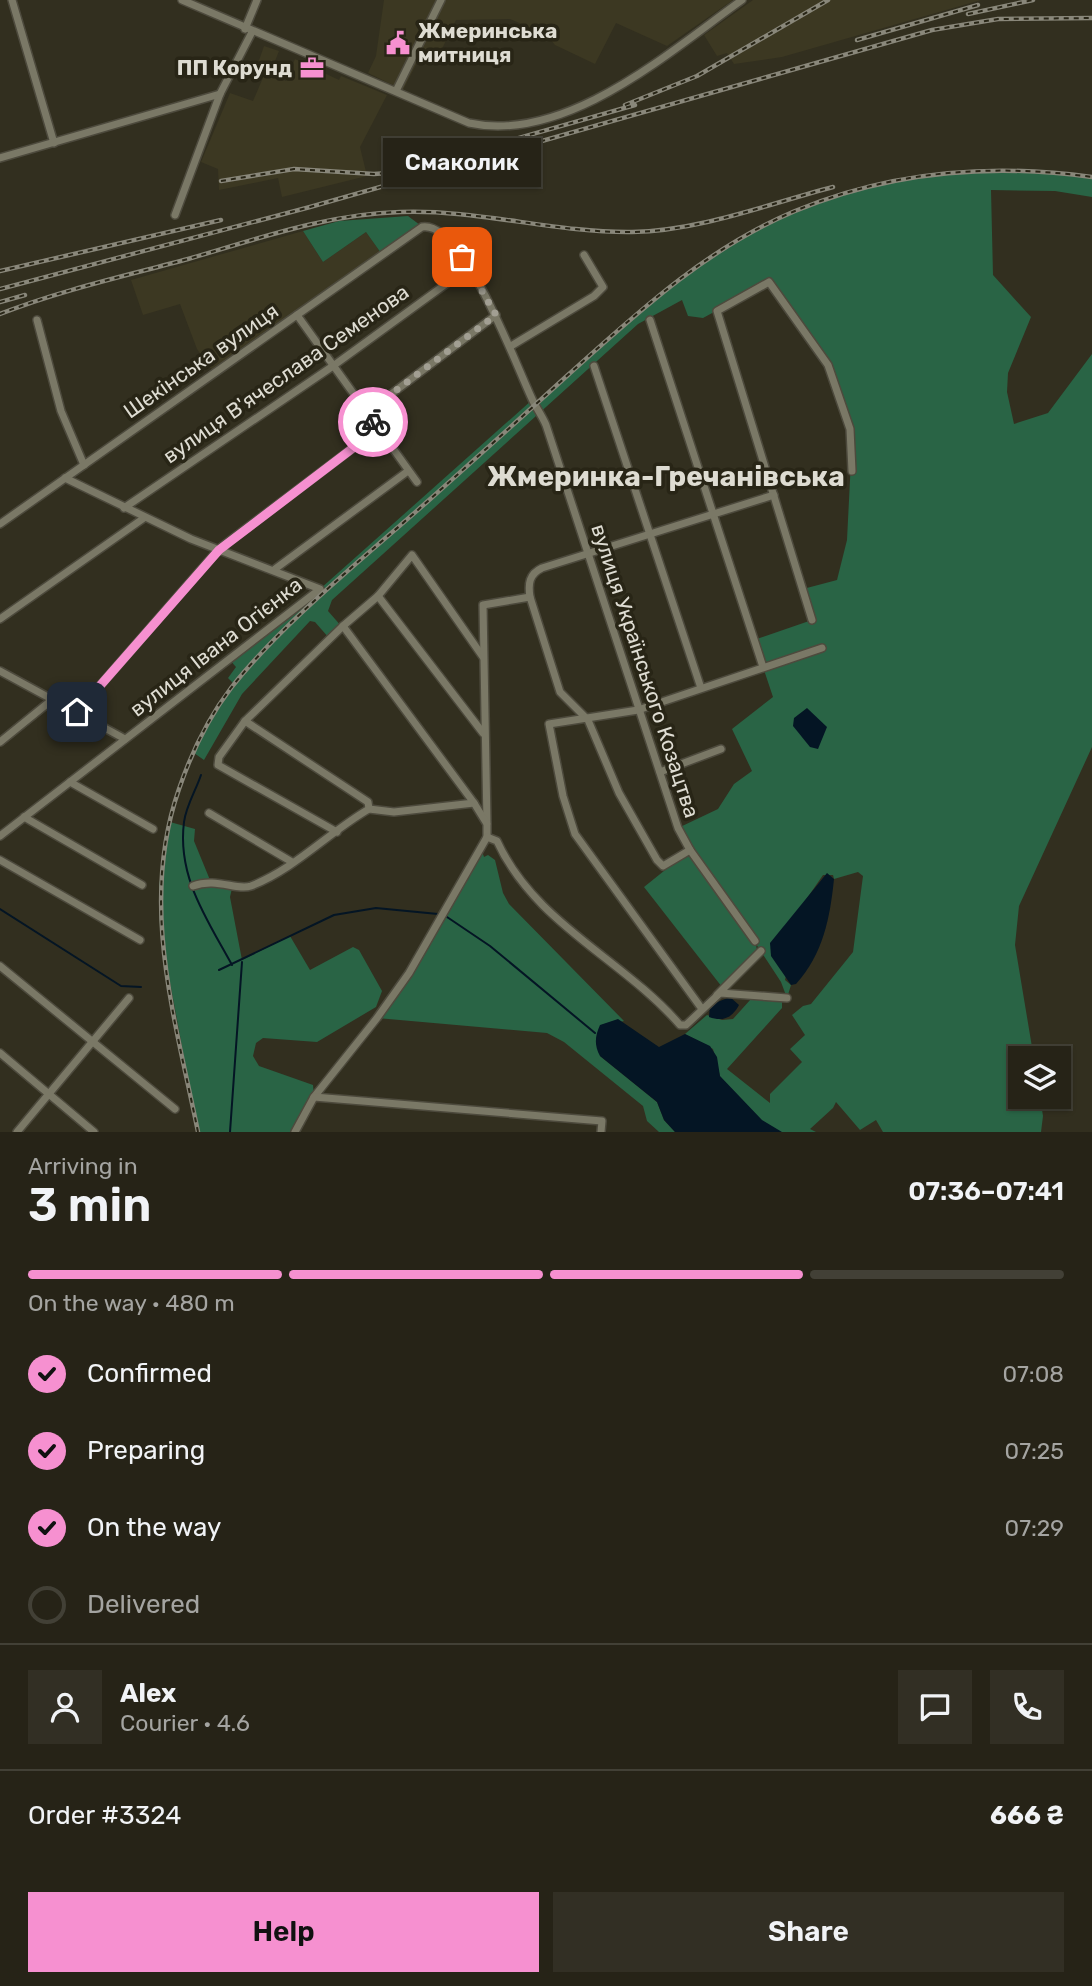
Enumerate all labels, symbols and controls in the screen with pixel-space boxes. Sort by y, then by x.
place label: Жмеринська митниця [418,18,557,67]
public building icon: Жмеринська митниця [384,29,412,57]
office icon: ПП Корунд [298,54,326,82]
place label: ПП Корунд [177,55,292,80]
callout: Смаколик [383,138,541,187]
text: Смаколик [405,148,519,176]
pin [432,227,492,287]
icon: bag [443,238,481,276]
street label: вулиця В'ячеслава Семенова [158,279,413,468]
street label: Шекінська вулиця [119,298,283,423]
courier [338,387,408,457]
icon: bike [354,403,392,441]
district label: Жмеринка-Гречанівська [487,460,845,493]
street label: вулиця Українського Козацтва [586,521,705,821]
street label: вулиця Івана Огієнка [125,572,307,722]
pin [47,682,107,742]
icon: home [58,693,96,731]
map controls [1008,1046,1071,1109]
button: layers [1008,1046,1071,1109]
text: Arriving in [28,1152,138,1180]
text: 07:36–07:41 [908,1176,1064,1207]
text: 3 min [28,1178,151,1233]
text: On the way · 480 m [28,1289,235,1317]
icon: check [28,1355,66,1393]
text: Confirmed [87,1358,212,1389]
text: 07:08 [1002,1360,1064,1388]
icon: check [28,1432,66,1470]
text: Preparing [87,1435,205,1466]
text: 07:25 [1005,1437,1064,1465]
icon: check [28,1509,66,1547]
text: On the way [87,1512,221,1543]
text: 07:29 [1005,1514,1064,1542]
text: Delivered [87,1589,200,1620]
button: person [28,1670,102,1744]
button: chat [898,1670,972,1744]
button: phone [990,1670,1064,1744]
text: Alex [120,1678,176,1709]
text: Courier · 4.6 [120,1709,250,1737]
text: Order #3324 [28,1800,181,1831]
text: 666 ₴ [990,1800,1064,1831]
button: Help [28,1892,539,1972]
button: Share [553,1892,1064,1972]

